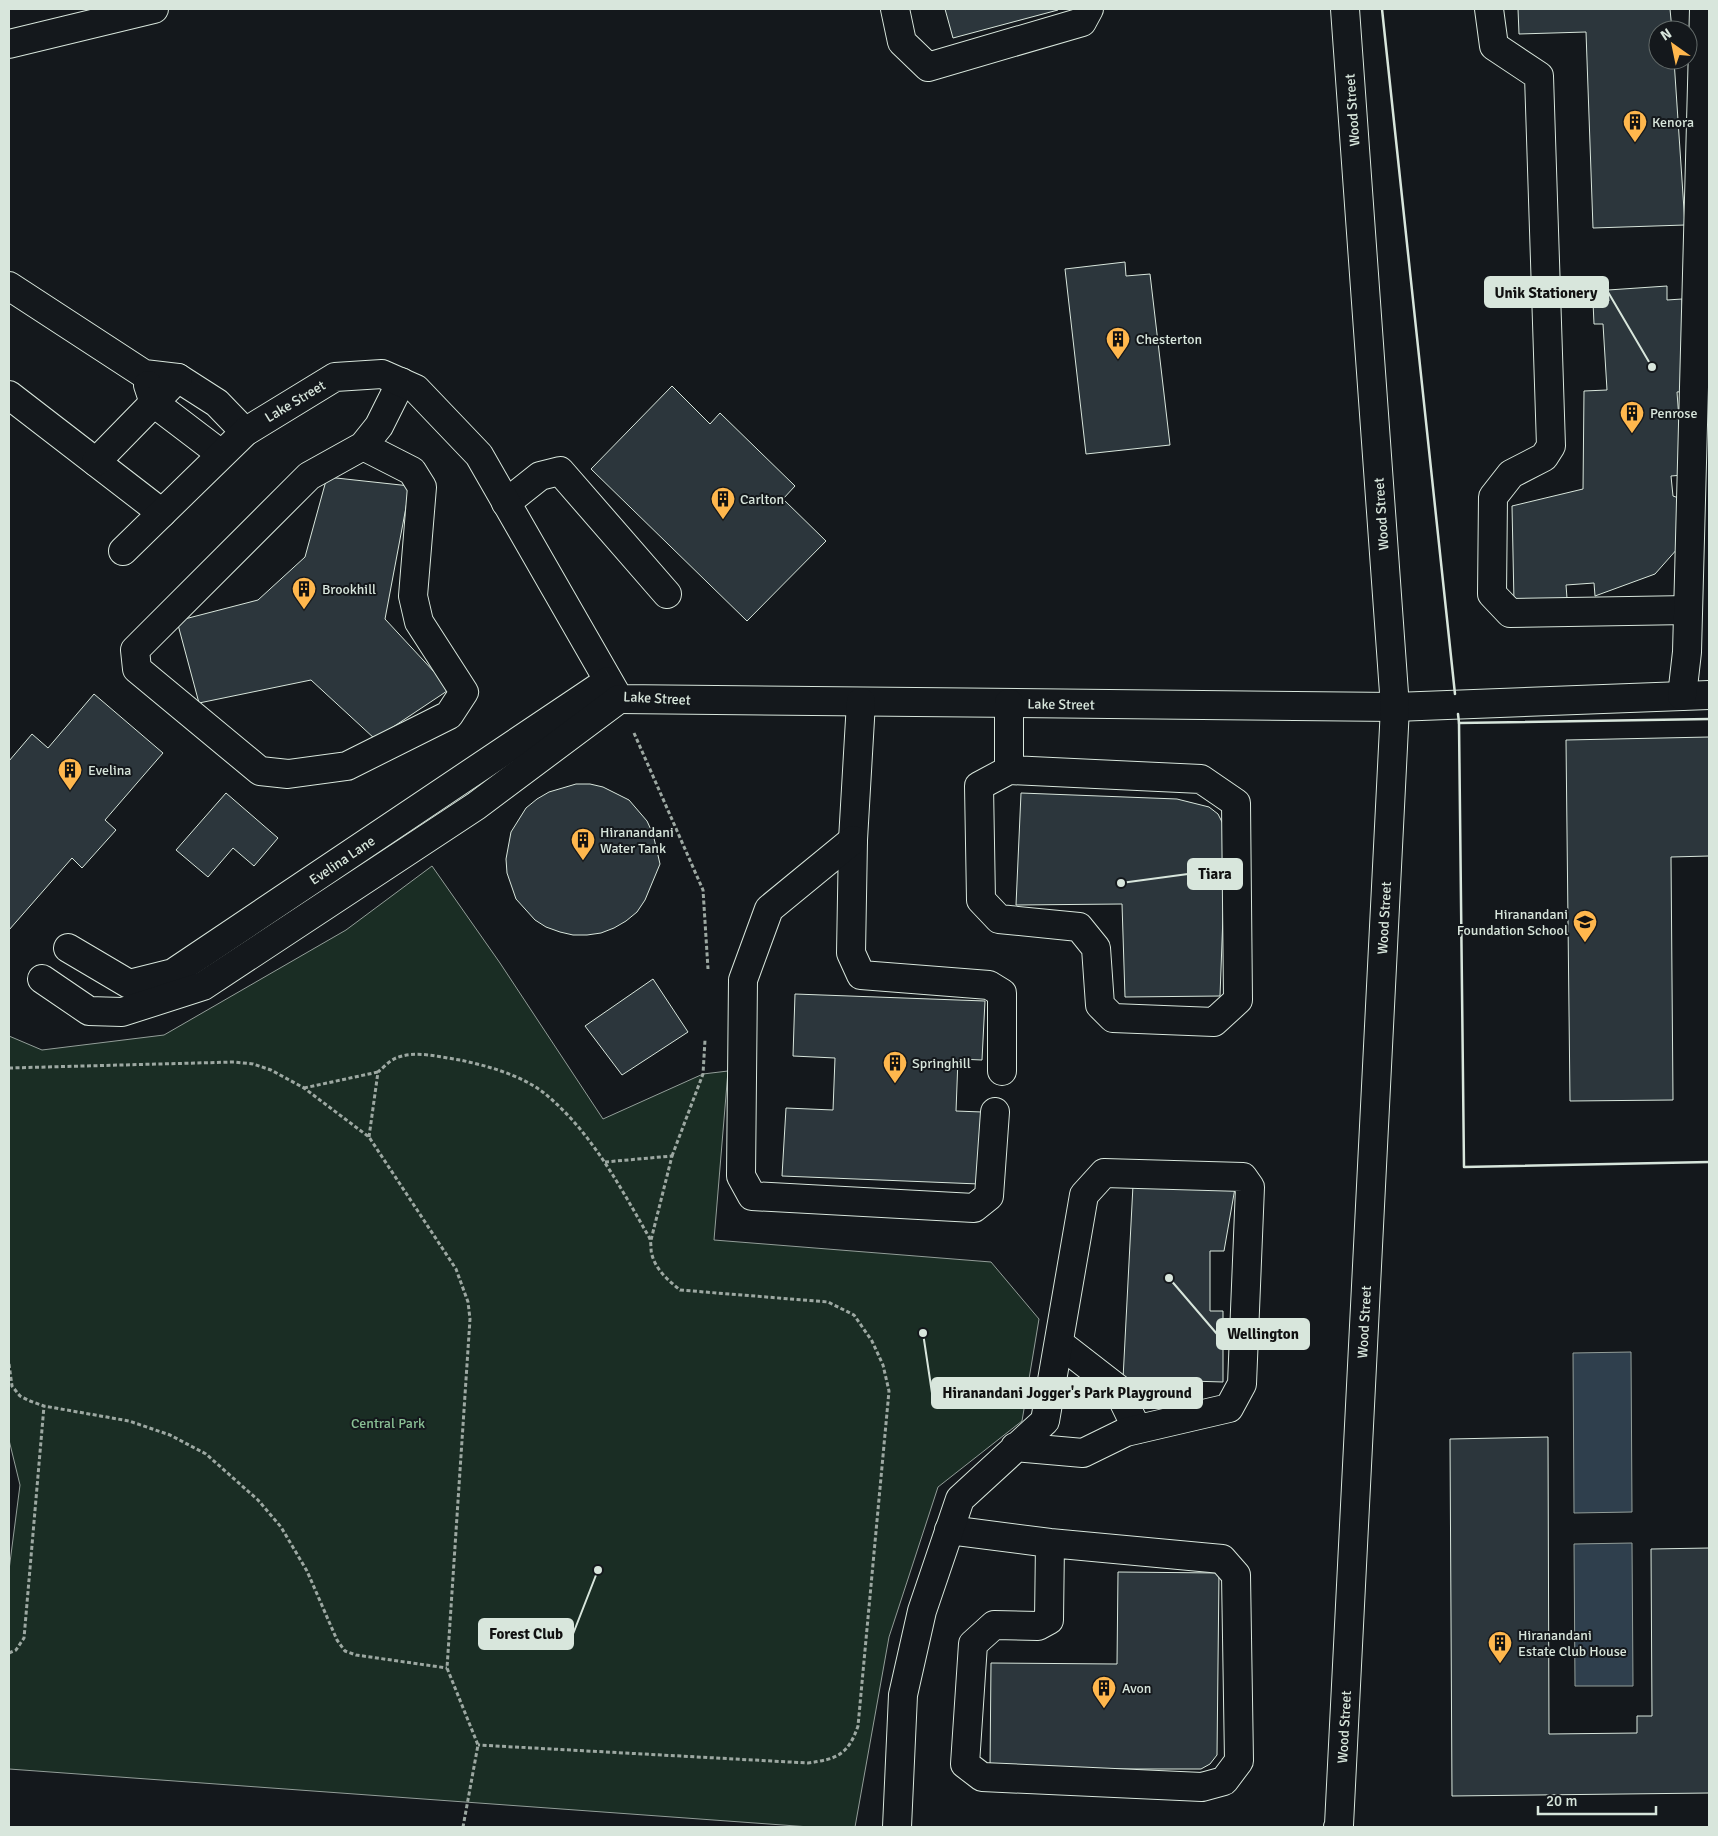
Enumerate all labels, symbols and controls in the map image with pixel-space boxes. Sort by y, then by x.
north arrow [1648,20,1698,70]
text: N [1657,25,1675,44]
street label: Wood Street [1341,73,1364,147]
building icon: Kenora [1622,109,1648,143]
place label: Kenora [1652,114,1694,131]
callout: Unik Stationery [1485,277,1608,307]
text: Unik Stationery [1495,284,1598,302]
building icon: Chesterton [1105,326,1131,360]
place label: Chesterton [1136,331,1202,348]
street label: Lake Street [262,377,329,426]
building icon: Penrose [1619,400,1645,434]
place label: Penrose [1650,405,1698,422]
street label: Wood Street [1370,477,1393,551]
building icon: Carlton [710,486,736,520]
place label: Carlton [740,491,784,508]
building icon: Brookhill [291,576,317,610]
place label: Brookhill [322,581,376,598]
street label: Lake Street [623,688,691,709]
street label: Lake Street [1027,695,1095,714]
building icon: Evelina [57,757,83,791]
place label: Evelina [88,762,131,779]
place label: Hiranandani Water Tank [600,824,674,857]
building icon: Hiranandani Water Tank [570,827,596,861]
street label: Evelina Lane [306,832,378,889]
callout: Tiara [1188,859,1242,889]
text: Tiara [1198,865,1232,883]
street label: Wood Street [1374,881,1395,955]
place label: Hiranandani Foundation School [1457,906,1568,939]
school or university icon: Hiranandani Foundation School [1572,909,1598,943]
building icon: Springhill [882,1050,908,1084]
place label: Springhill [912,1055,971,1072]
street label: Wood Street [1354,1285,1375,1359]
callout: Wellington [1217,1319,1309,1349]
text: Wellington [1227,1325,1299,1343]
callout: Hiranandani Jogger's Park Playground [932,1378,1202,1408]
text: Hiranandani Jogger's Park Playground [942,1384,1192,1402]
park label: Central Park [351,1415,425,1432]
callout: Forest Club [479,1619,573,1649]
text: Forest Club [489,1625,563,1643]
place label: Hiranandani Estate Club House [1518,1627,1627,1660]
building icon: Hiranandani Estate Club House [1487,1630,1513,1664]
building icon: Avon [1091,1675,1117,1709]
place label: Avon [1122,1680,1151,1697]
street label: Wood Street [1334,1690,1355,1764]
scale bar [1538,1784,1656,1816]
text: 20 m [1546,1792,1577,1810]

